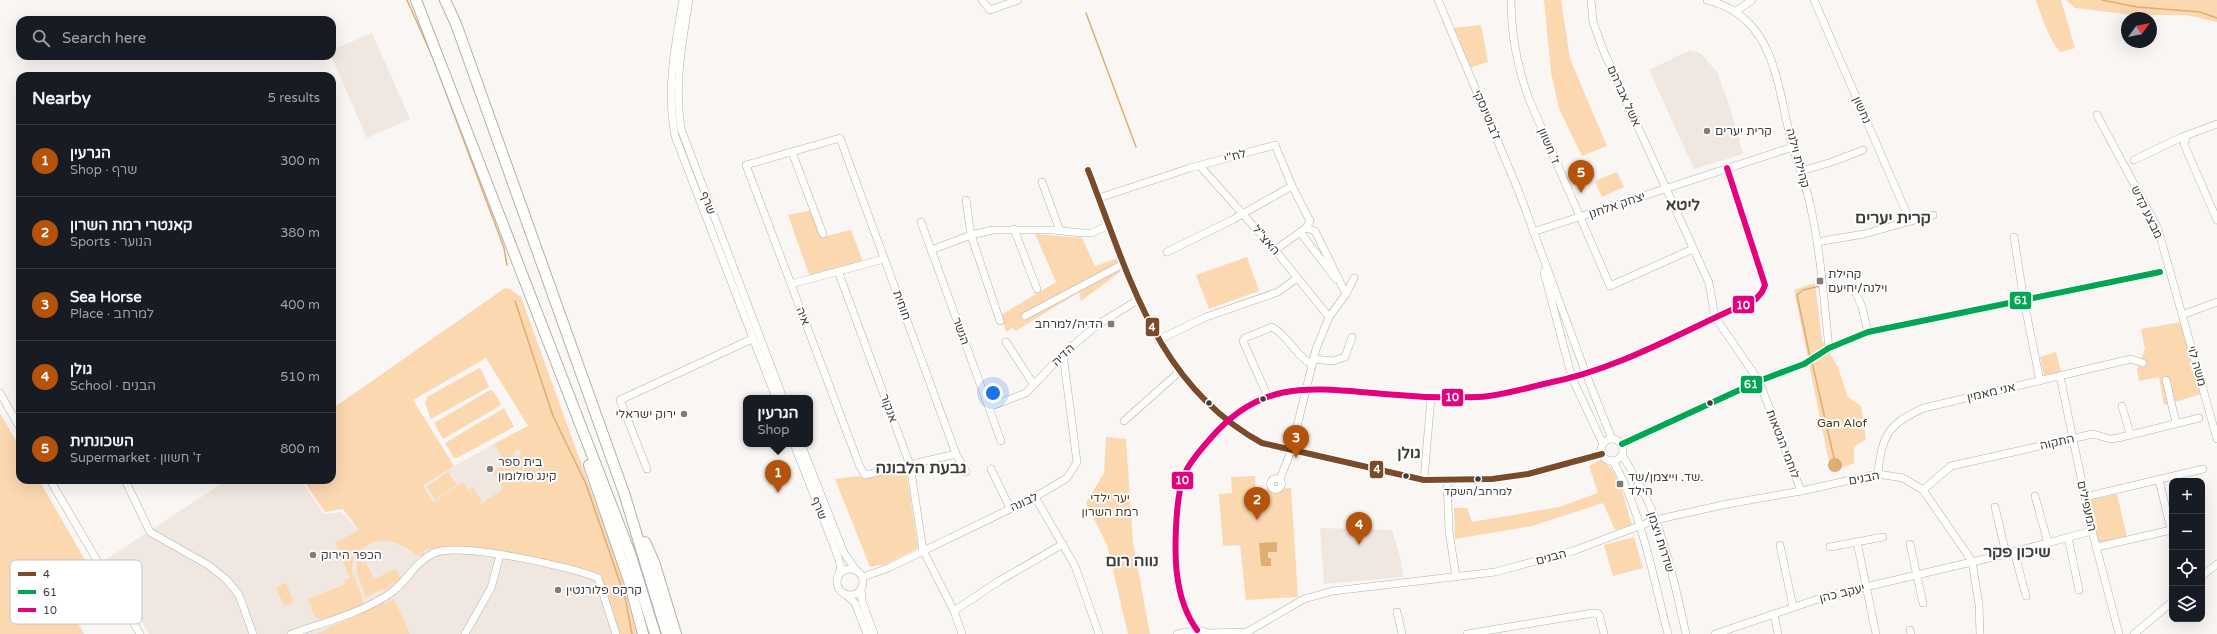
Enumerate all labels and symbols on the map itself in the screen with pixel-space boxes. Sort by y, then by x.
north arrow [2121,12,2157,48]
street label: אשל אברהם [1604,63,1644,129]
street label: ז'בוטינסקי [1470,88,1504,142]
street label: נחשון [1850,94,1874,126]
place label: קרית יערים [1715,124,1772,138]
street label: ז' חשוון [1535,126,1563,166]
marker: קרית יערים [1702,126,1712,136]
street label: קהילת וילנה [1783,127,1813,189]
street label: לח"י [1222,146,1248,166]
pin: 5 [1568,160,1594,193]
street label: מבצע קדש [2128,183,2166,241]
street label: יצחק אלחנן [1587,189,1647,221]
street label: שרף [697,190,719,216]
district label: ליטא [1666,195,1701,215]
district label: קרית יערים [1855,208,1931,228]
street label: האצ"ל [1249,222,1283,258]
place label: קהילת וילנה/יחיעם [1828,267,1888,295]
marker: קהילת וילנה/יחיעם [1815,276,1825,286]
street label: חוחית [890,288,914,322]
line badge: 61 [2009,291,2032,310]
text: 61 [2014,294,2028,307]
line badge: 10 [1732,295,1755,314]
text: 10 [1736,299,1750,312]
street label: איה [793,305,813,327]
street label: הנשר [950,315,972,347]
place label: הדיה/למרחב [1034,317,1103,331]
line badge: 4 [1145,317,1160,337]
marker: הדיה/למרחב [1106,319,1116,329]
text: 4 [1149,321,1156,334]
street label: הדיה [1049,341,1077,369]
street label: משה לוי [2185,344,2209,388]
line badge: 61 [1740,375,1763,394]
text: 61 [1744,378,1758,391]
street label: אני מאמין [1965,380,2017,404]
your location [983,383,1003,403]
line badge: 10 [1441,388,1464,407]
text: 10 [1445,391,1459,404]
street label: אנקור [877,392,901,424]
unlabelled marker [1258,394,1268,404]
unlabelled marker [1204,398,1214,408]
unlabelled marker [1705,398,1715,408]
place label: ירוק ישראלי [616,407,676,421]
street label: לוחמי הגטאות [1763,407,1803,481]
marker: ירוק ישראלי [679,409,689,419]
park label: Gan Alof [1817,416,1867,430]
pin: 3 [1283,425,1309,458]
street label: התקוה [2038,431,2076,453]
district label: גולן [1397,443,1421,463]
place label: בית ספר קינג סולומון [498,455,557,483]
district label: גבעת הלבונה [876,458,966,478]
pin: 1 [765,460,791,493]
line badge: 4 [1369,460,1384,479]
text: 4 [1374,463,1381,476]
marker: בית ספר קינג סולומון [485,464,495,474]
street label: הבנים [1847,468,1881,488]
place label: שד. וייצמן/שד. הילד [1628,470,1704,498]
line badge: 10 [1171,471,1194,490]
unlabelled marker [1401,471,1411,481]
text: 10 [1175,474,1189,487]
marker: למרחב/השקד [1473,474,1483,484]
marker: שד. וייצמן/שד. הילד [1615,479,1625,489]
street label: המעפילים [2074,479,2100,533]
place label: למרחב/השקד [1444,485,1512,498]
pin: 2 [1244,487,1270,520]
street label: לבונה [1008,490,1040,514]
park label: יער ילדי רמת השרון [1081,491,1139,519]
street label: שרף [808,495,830,521]
street label: שדרות ויצמן [1645,510,1677,574]
pin: 4 [1346,512,1372,545]
district label: שיכון פקר [1983,542,2051,562]
street label: הבנים [1534,546,1568,568]
place label: הכפר הירוק [321,548,382,562]
marker: הכפר הירוק [308,550,318,560]
district label: נווה רום [1105,551,1159,571]
legend [10,560,142,624]
text: 4 [43,568,50,581]
street label: יעקב כהן [1818,581,1866,605]
place label: קרקס פלורנטין [566,583,642,597]
marker: קרקס פלורנטין [553,585,563,595]
text: 61 [43,586,57,599]
text: 10 [43,604,57,617]

